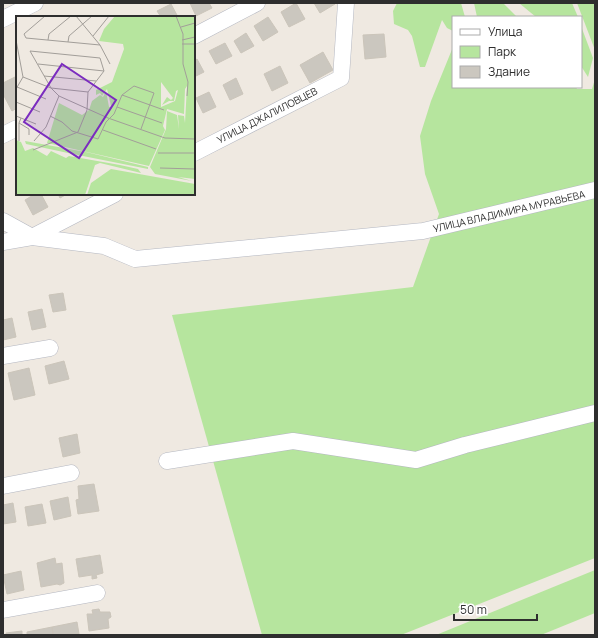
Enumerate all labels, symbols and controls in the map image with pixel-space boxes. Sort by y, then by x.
inset map [16,16,195,195]
legend [452,16,582,88]
text: Улица [488,23,522,40]
text: Парк [488,43,517,60]
text: Здание [488,63,530,80]
street label: УЛИЦА ДЖАЛИЛОВЦЕВ [214,84,320,146]
street label: УЛИЦА ВЛАДИМИРА МУРАВЬЕВА [432,187,587,235]
scale bar [454,596,537,622]
text: 50 m [460,601,487,618]

